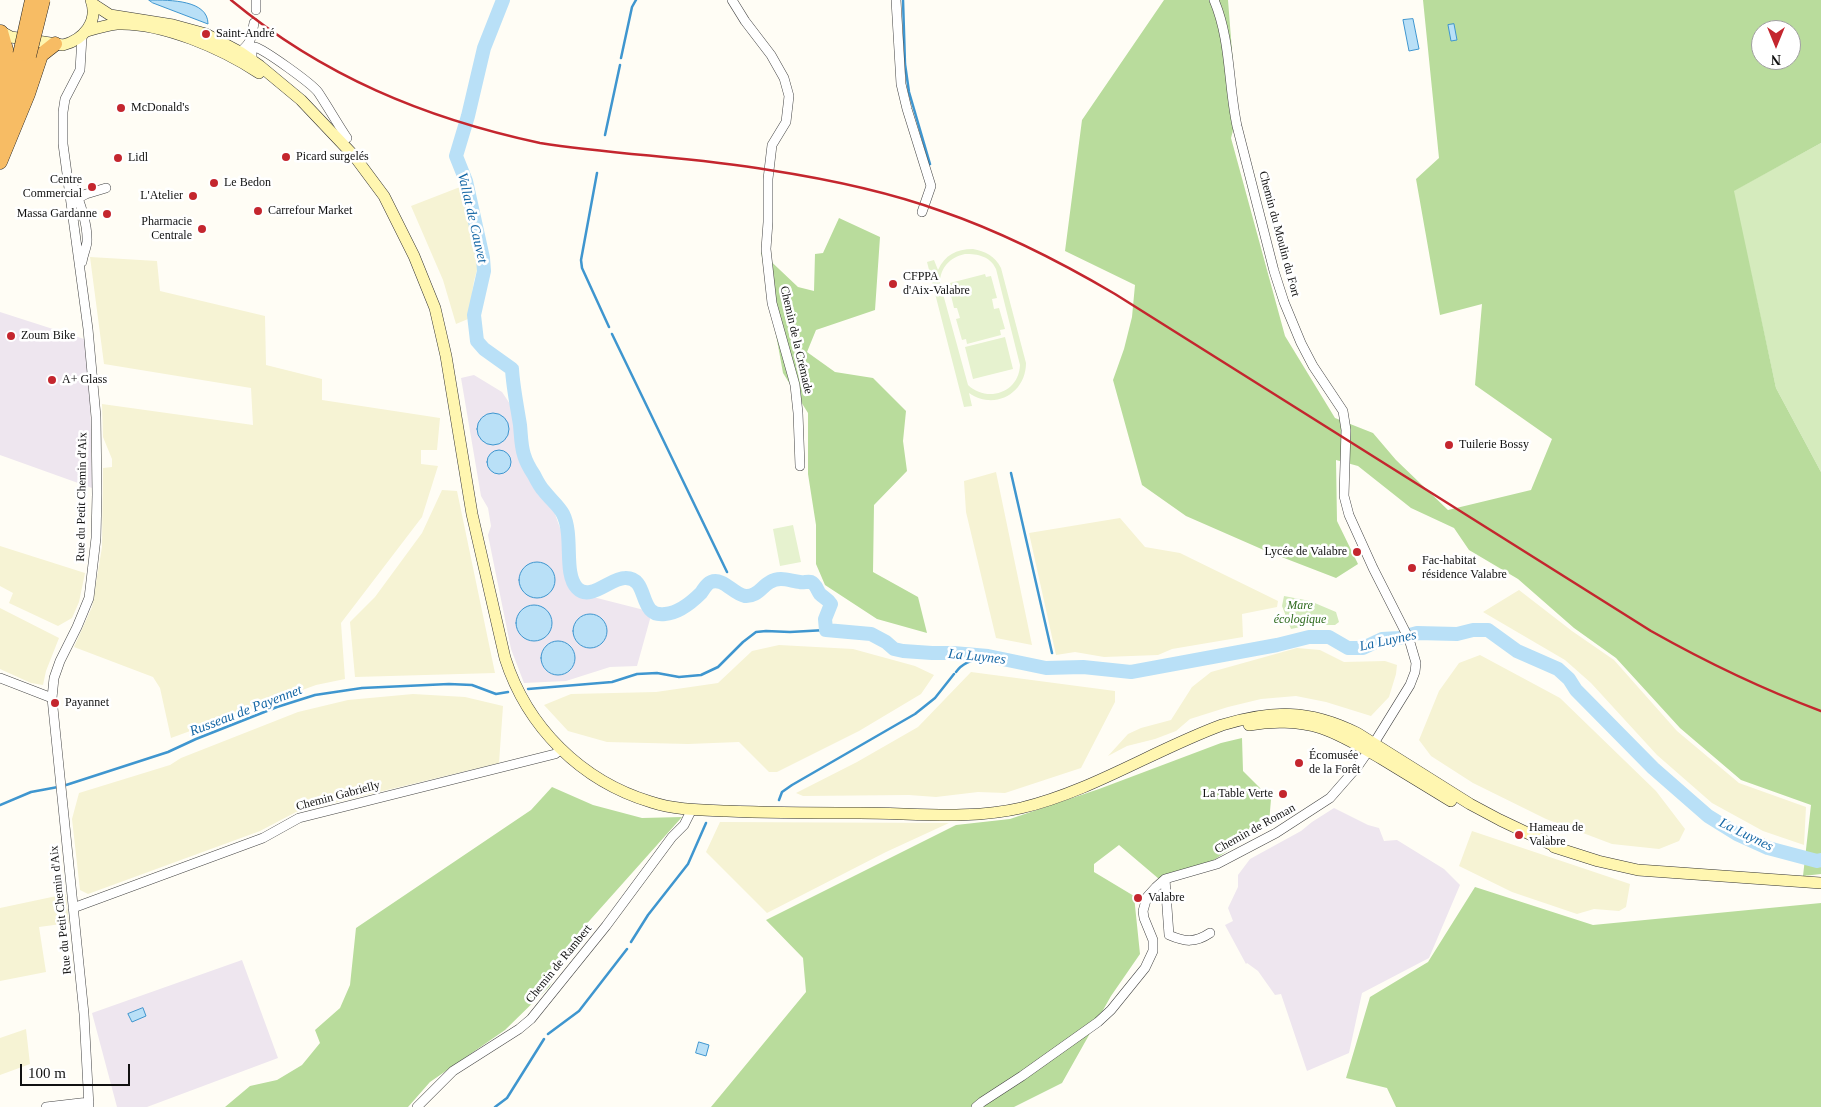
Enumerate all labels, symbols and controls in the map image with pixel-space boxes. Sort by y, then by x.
north arrow [1751,20,1801,70]
place label: Saint-André [216,27,275,41]
marker: Saint-André [200,28,212,40]
text: N [1771,52,1781,67]
place label: McDonald's [131,101,189,115]
marker: McDonald's [115,102,127,114]
place label: Picard surgelés [296,150,369,164]
place label: Lidl [128,151,148,165]
marker: Picard surgelés [280,151,292,163]
marker: Lidl [112,152,124,164]
street label: Chemin du Moulin du Fort [1255,170,1303,298]
water label: Vallat de Cauvet [453,171,491,265]
place label: Centre Commercial [23,173,82,201]
place label: Le Bedon [224,176,271,190]
marker: Le Bedon [208,177,220,189]
marker: Centre Commercial [86,181,98,193]
place label: L'Atelier [140,189,183,203]
marker: L'Atelier [187,190,199,202]
place label: Carrefour Market [268,204,352,218]
marker: Carrefour Market [252,205,264,217]
place label: Massa Gardanne [17,207,97,221]
marker: Massa Gardanne [101,208,113,220]
place label: Pharmacie Centrale [141,215,192,243]
marker: Pharmacie Centrale [196,223,208,235]
place label: CFPPA d'Aix-Valabre [903,270,970,298]
marker: CFPPA d'Aix-Valabre [887,278,899,290]
street label: Chemin de la Crémade [777,285,815,395]
place label: Zoum Bike [21,329,75,343]
marker: Zoum Bike [5,330,17,342]
place label: A+ Glass [62,373,107,387]
marker: A+ Glass [46,374,58,386]
street label: Rue du Petit Chemin d'Aix [74,432,90,562]
place label: Tuilerie Bossy [1459,438,1529,452]
marker: Tuilerie Bossy [1443,439,1455,451]
place label: Lycée de Valabre [1264,545,1347,559]
marker: Lycée de Valabre [1351,546,1363,558]
place label: Fac-habitat résidence Valabre [1422,554,1507,582]
marker: Fac-habitat résidence Valabre [1406,562,1418,574]
park label: Mare écologique [1274,599,1326,627]
water label: La Luynes [1358,627,1418,655]
water label: La Luynes [947,646,1007,668]
water label: Russeau de Payennet [187,682,305,740]
place label: Payannet [65,696,109,710]
marker: Payannet [49,697,61,709]
place label: Écomusée de la Forêt [1309,749,1360,777]
marker: Écomusée de la Forêt [1293,757,1305,769]
street label: Chemin Gabrielly [294,778,382,814]
place label: La Table Verte [1203,787,1273,801]
marker: La Table Verte [1277,788,1289,800]
street label: Chemin de Roman [1212,801,1298,857]
water label: La Luynes [1716,815,1776,855]
place label: Hameau de Valabre [1529,821,1583,849]
marker: Hameau de Valabre [1513,829,1525,841]
street label: Rue du Petit Chemin d'Aix [47,845,75,975]
place label: Valabre [1148,891,1185,905]
marker: Valabre [1132,892,1144,904]
street label: Chemin de Rambert [523,922,595,1006]
scale bar [22,1054,132,1086]
text: 100 m [28,1065,66,1081]

